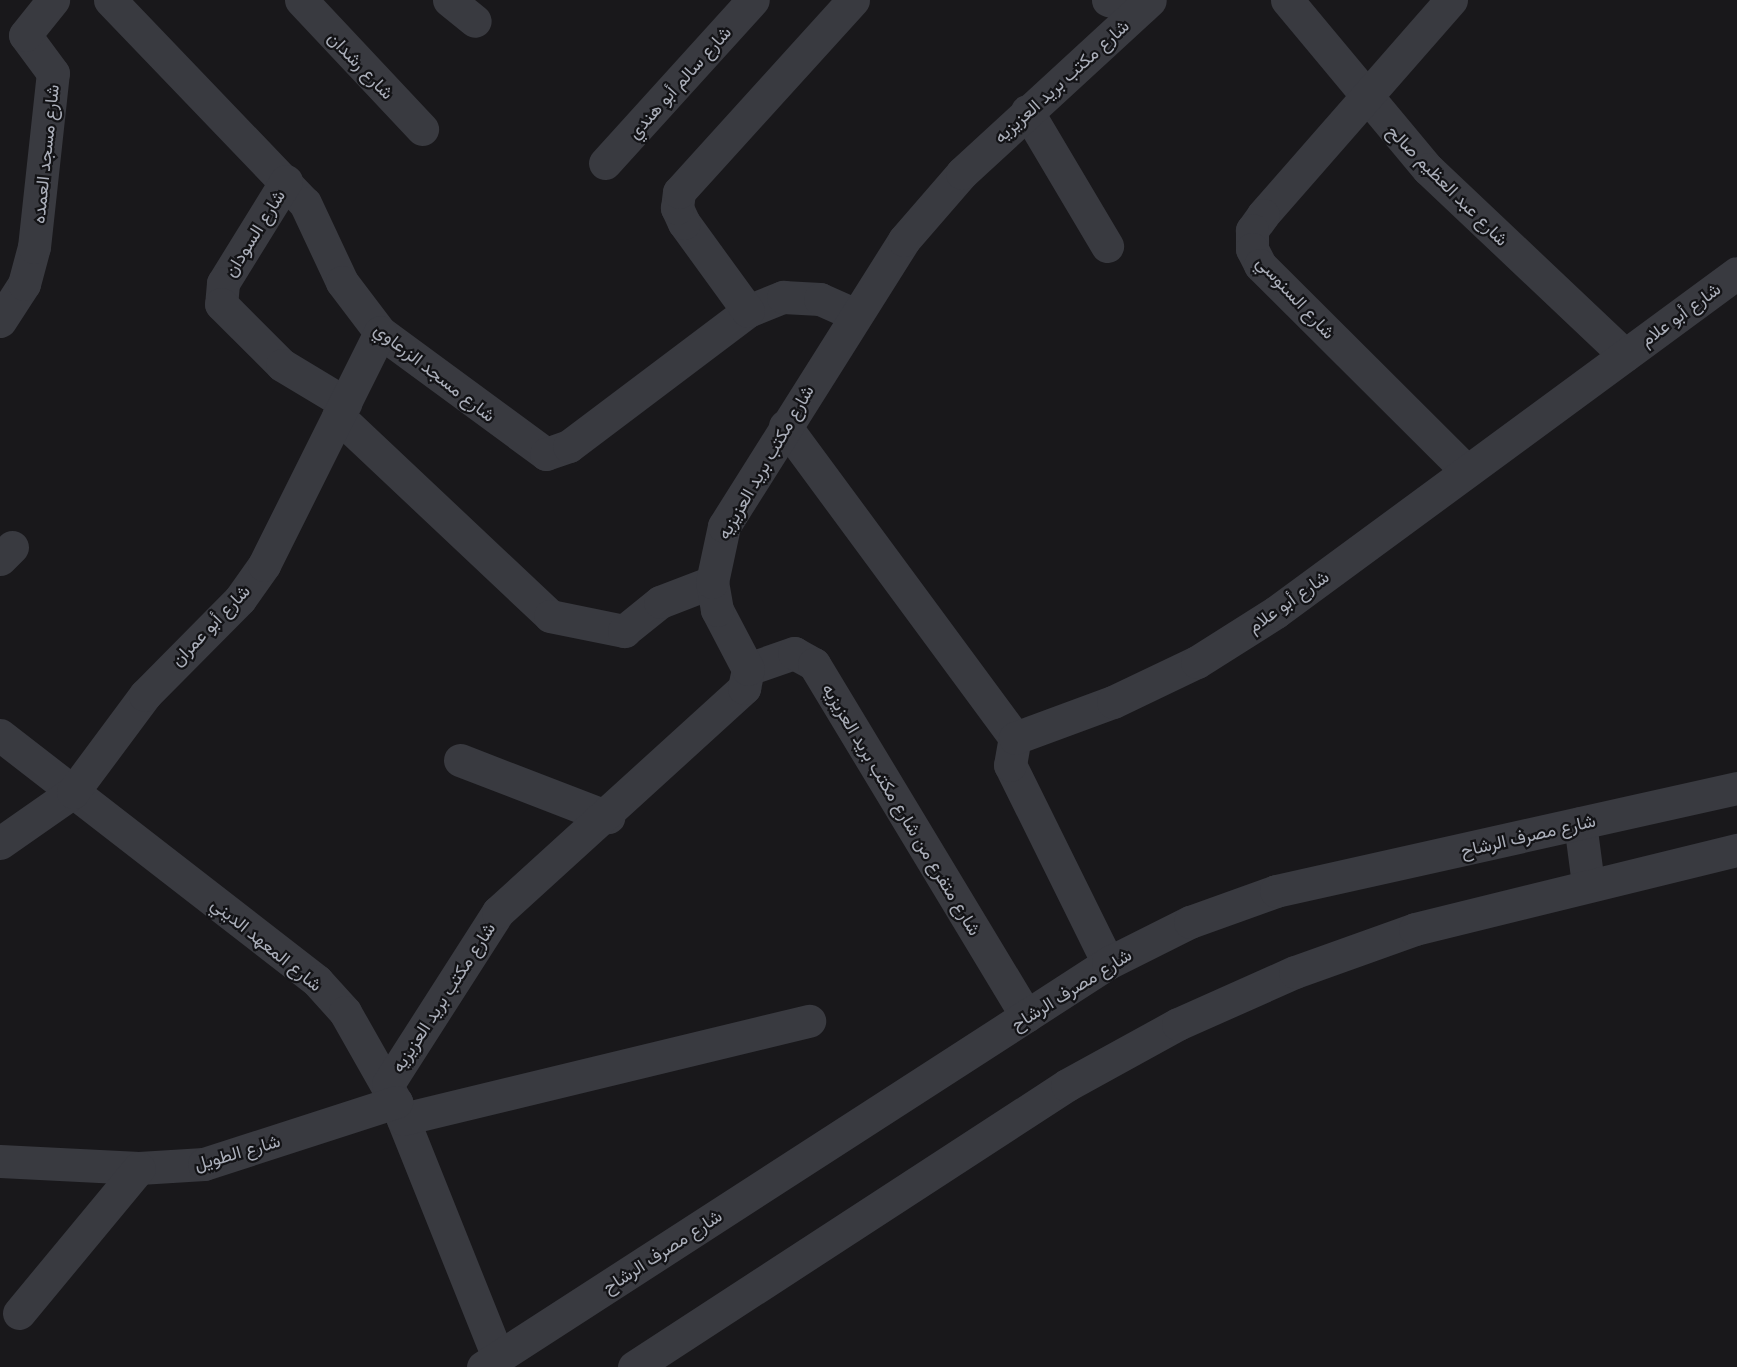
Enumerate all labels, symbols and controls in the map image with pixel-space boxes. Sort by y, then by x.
street label: شارع مكتب بريد العزيزيه [989,15,1133,147]
street label: شارع سالم أبو هندي [623,21,735,143]
street label: شارع رشدان [323,27,399,103]
street label: شارع مسجد العمده [27,83,63,225]
street label: شارع عبد العظيم صالح [1383,120,1513,250]
street label: شارع السودان [219,186,289,280]
street label: شارع السنوسي [1252,251,1340,343]
street label: شارع أبو علام [1636,278,1724,350]
street label: شارع مسجد الزرعاوي [370,318,500,426]
street label: شارع مكتب بريد العزيزيه [712,381,818,543]
street label: شارع أبو علام [1243,565,1333,637]
street label: شارع أبو عمران [166,580,254,670]
street label: شارع متفرع من شارع مكتب بريد العزيزيه [818,679,986,939]
street label: شارع مصرف الرشاح [1458,809,1598,861]
street label: شارع المعهد الديني [207,893,327,995]
street label: شارع مكتب بريد العزيزيه [386,918,500,1076]
street label: شارع مصرف الرشاح [1007,943,1135,1035]
street label: شارع الطويل [191,1129,283,1175]
street label: شارع مصرف الرشاح [598,1204,726,1298]

